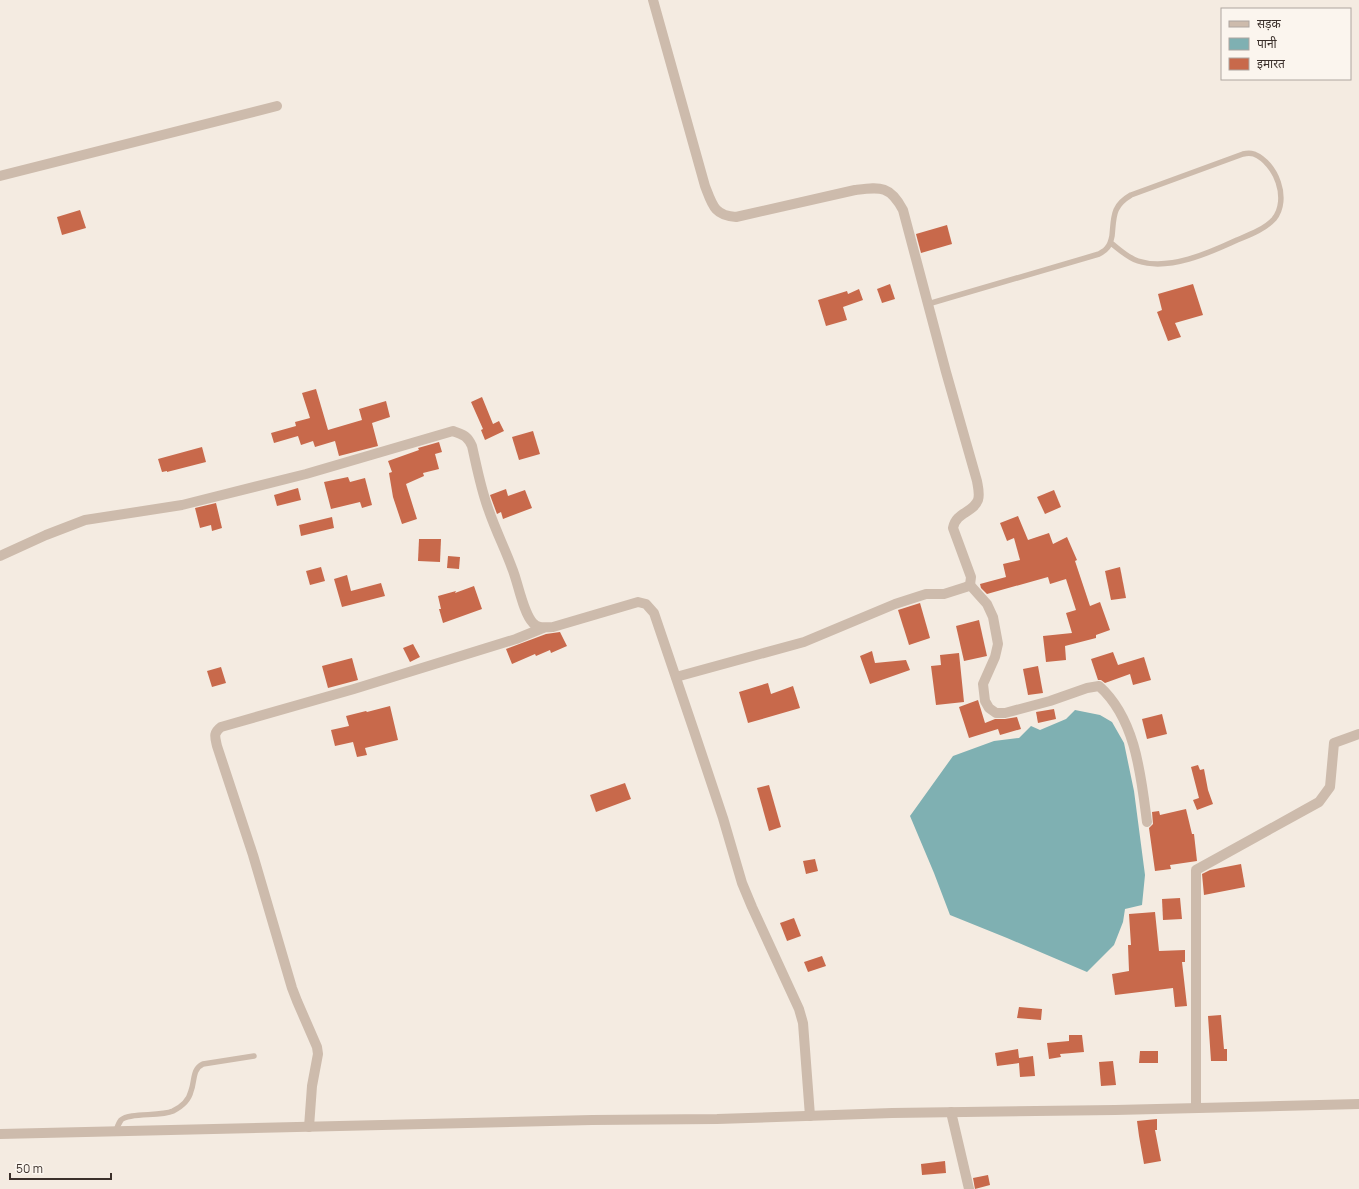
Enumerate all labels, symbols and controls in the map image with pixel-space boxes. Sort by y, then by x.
legend [1221,8,1351,80]
text: सड़क [1257,15,1282,32]
text: पानी [1257,35,1278,52]
text: इमारत [1257,55,1286,72]
scale bar [10,1155,111,1181]
text: 50 m [16,1160,43,1177]

